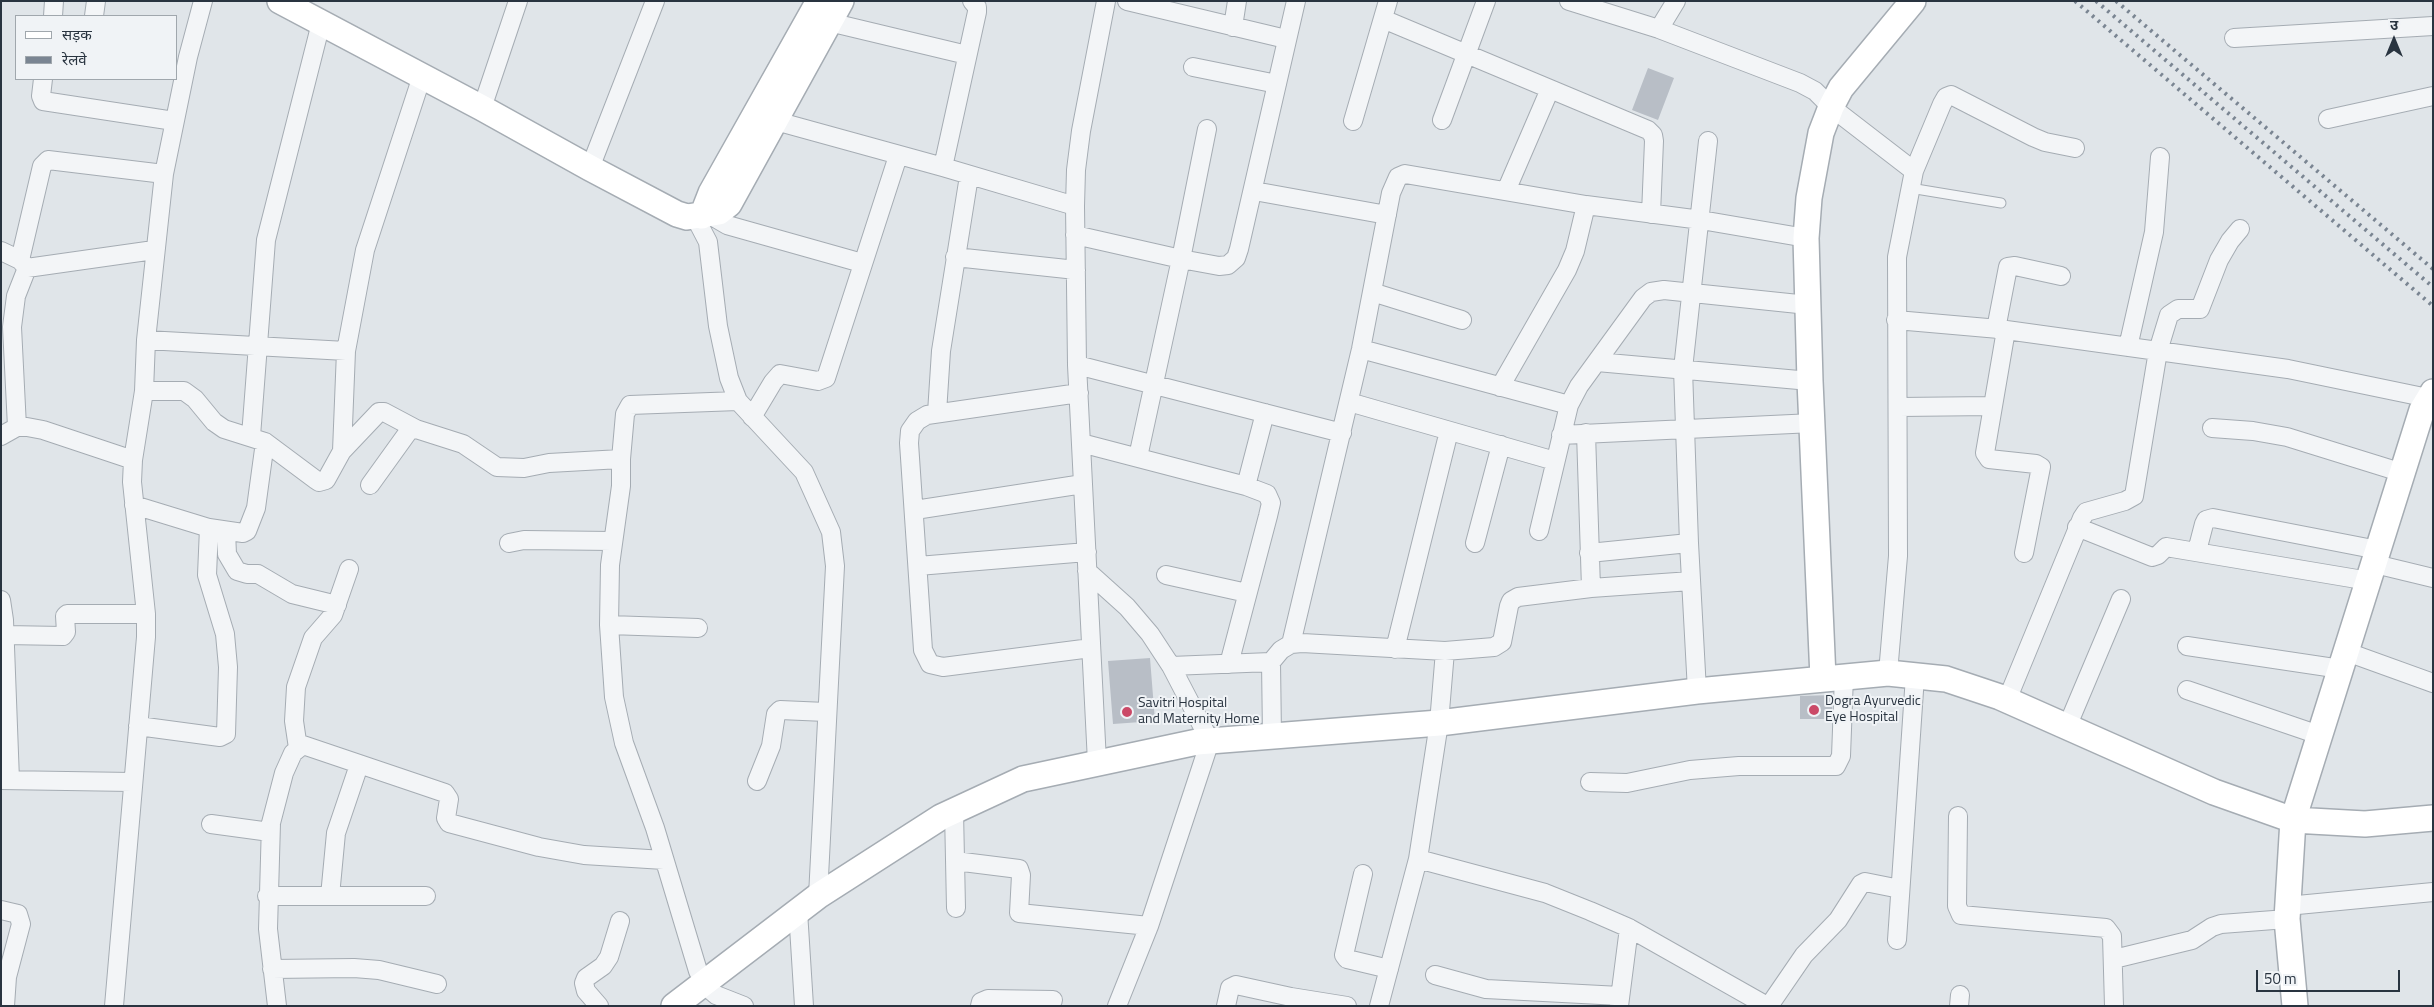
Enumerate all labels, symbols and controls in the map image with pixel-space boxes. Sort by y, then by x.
text: उ [2390,14,2398,35]
legend [15,15,178,80]
north arrow [2369,15,2419,65]
text: सड़क [62,23,92,46]
text: रेलवे [62,48,87,71]
place label: Dogra Ayurvedic Eye Hospital [1825,694,1921,726]
place label: Savitri Hospital and Maternity Home [1138,696,1260,729]
marker: Dogra Ayurvedic Eye Hospital [1807,703,1821,717]
marker: Savitri Hospital and Maternity Home [1120,705,1134,719]
scale bar [2259,960,2403,992]
text: 50 m [2264,967,2297,990]

